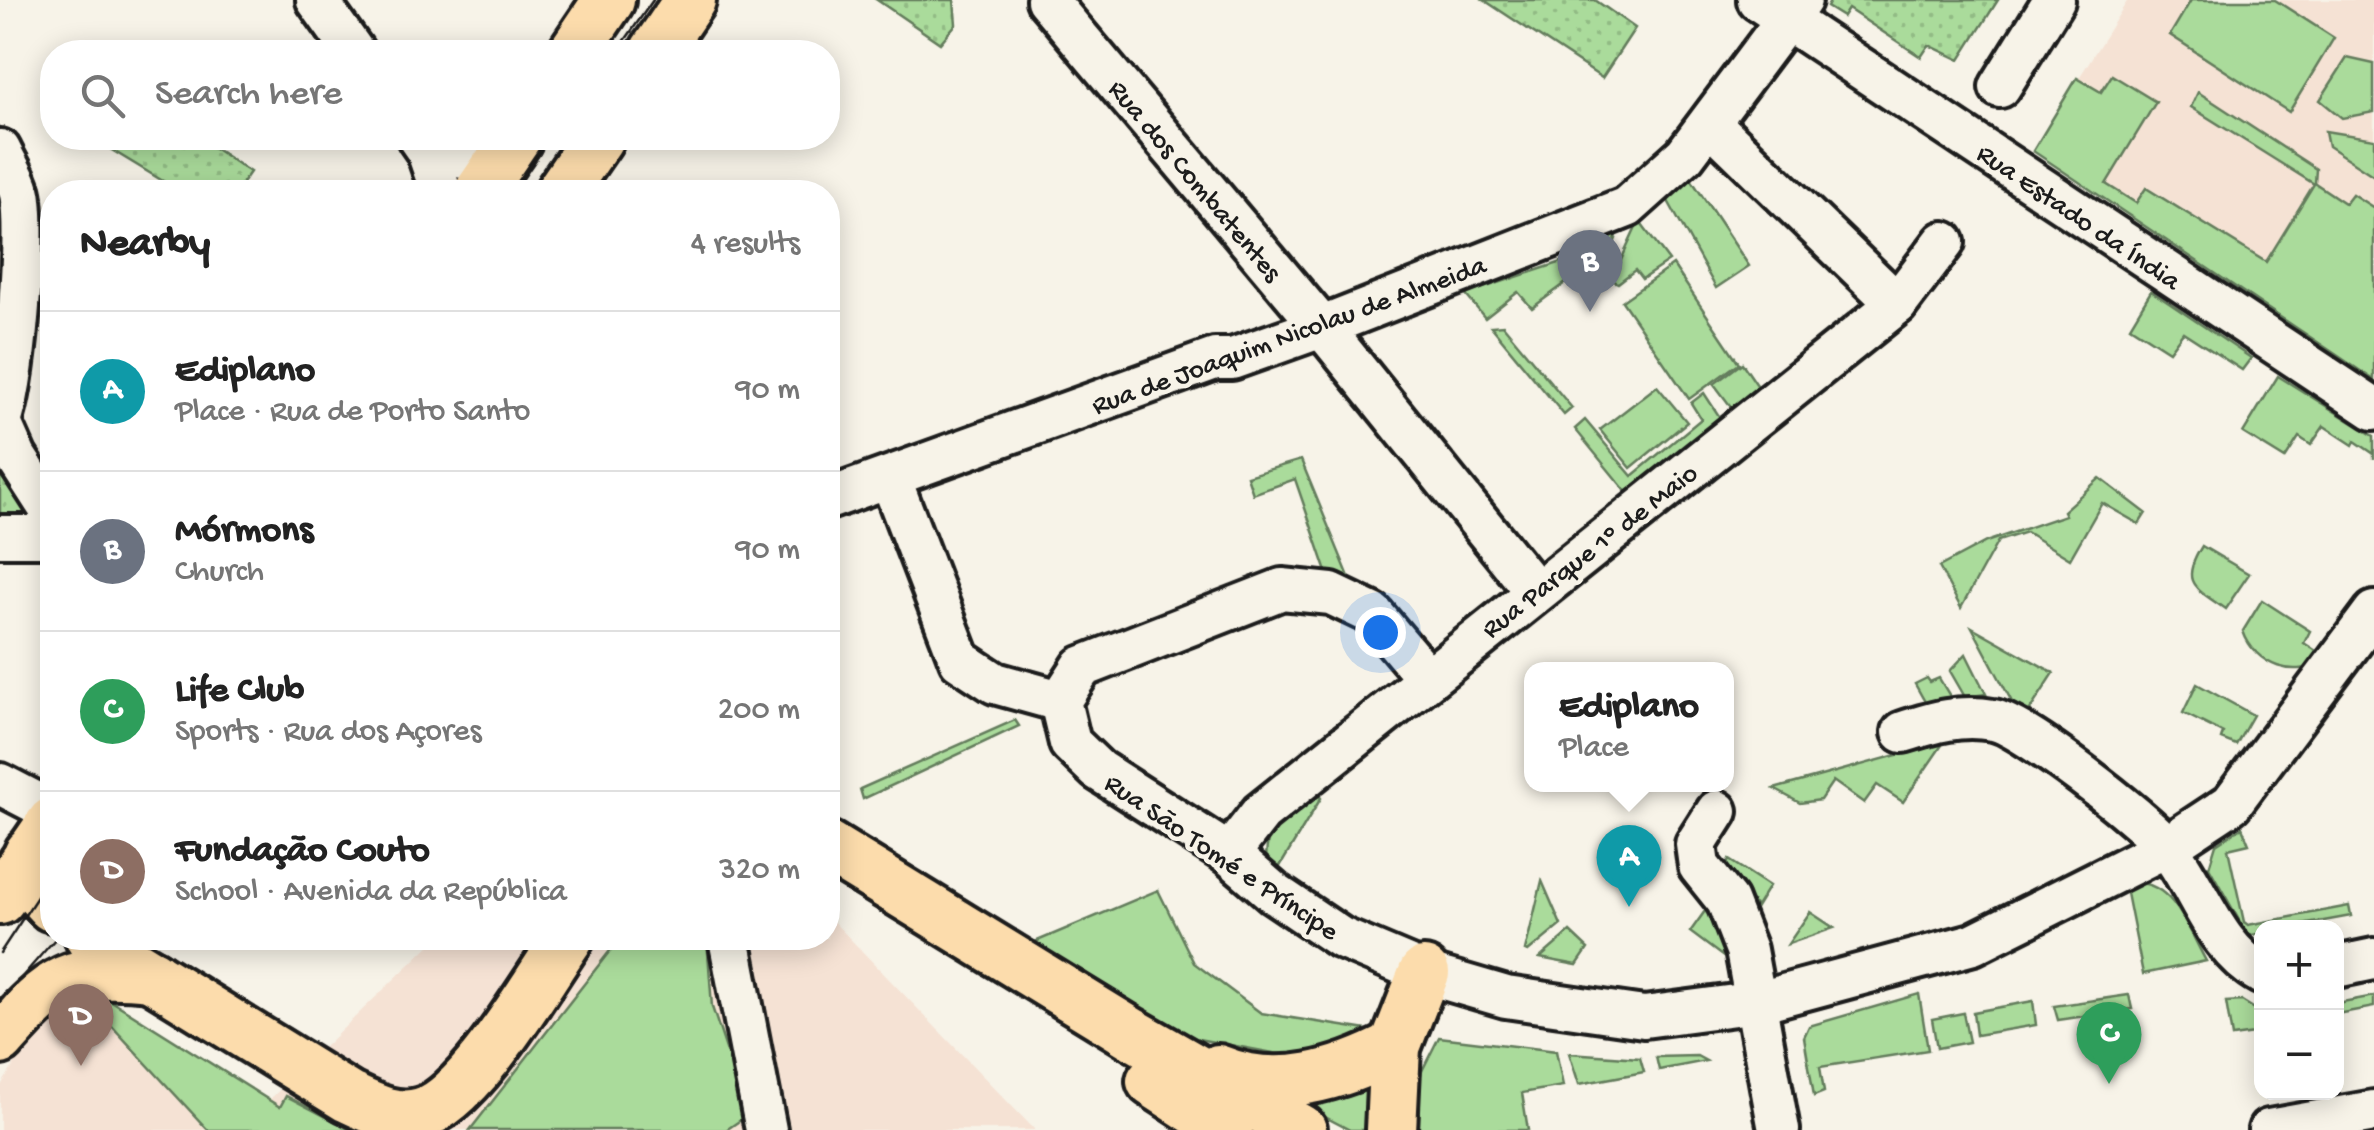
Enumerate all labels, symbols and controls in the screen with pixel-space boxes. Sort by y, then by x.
search box [40,40,840,150]
icon: search [75,68,130,123]
text: Search here [155,73,342,117]
street label: Rua dos Combatentes [1100,74,1288,290]
street label: Rua Estado da Índia [1969,138,2187,300]
text: Nearby [80,221,210,270]
text: 4 results [691,226,800,264]
pin: B [1558,230,1622,312]
street label: Rua de Joaquim Nicolau de Almeida [1088,250,1493,424]
text: Ediplano [175,350,315,394]
text: A [103,372,122,410]
text: 90 m [736,372,800,410]
text: Place · Rua de Porto Santo [175,394,530,432]
street label: Rua Parque 1º de Maio [1476,458,1705,647]
text: Mórmons [175,510,313,554]
text: B [104,532,121,570]
text: 90 m [736,532,800,570]
text: Church [175,554,264,592]
your location [1355,607,1406,658]
popup [1524,662,1734,792]
text: Life Club [175,670,304,714]
text: Ediplano [1559,686,1699,730]
text: C [104,692,121,730]
text: 200 m [718,692,800,730]
text: Sports · Rua dos Açores [175,714,481,752]
text: Place [1559,730,1629,768]
street label: Rua São Tomé e Príncipe [1097,768,1344,950]
pin: A [1596,824,1662,907]
text: Fundação Couto [175,830,430,874]
text: D [102,852,123,890]
text: 320 m [719,852,800,890]
text: School · Avenida da República [175,874,567,912]
map controls [2254,920,2344,1100]
button: + [2254,920,2344,1010]
pin: D [48,984,114,1066]
pin: C [2076,1002,2142,1084]
button: − [2254,1010,2344,1100]

